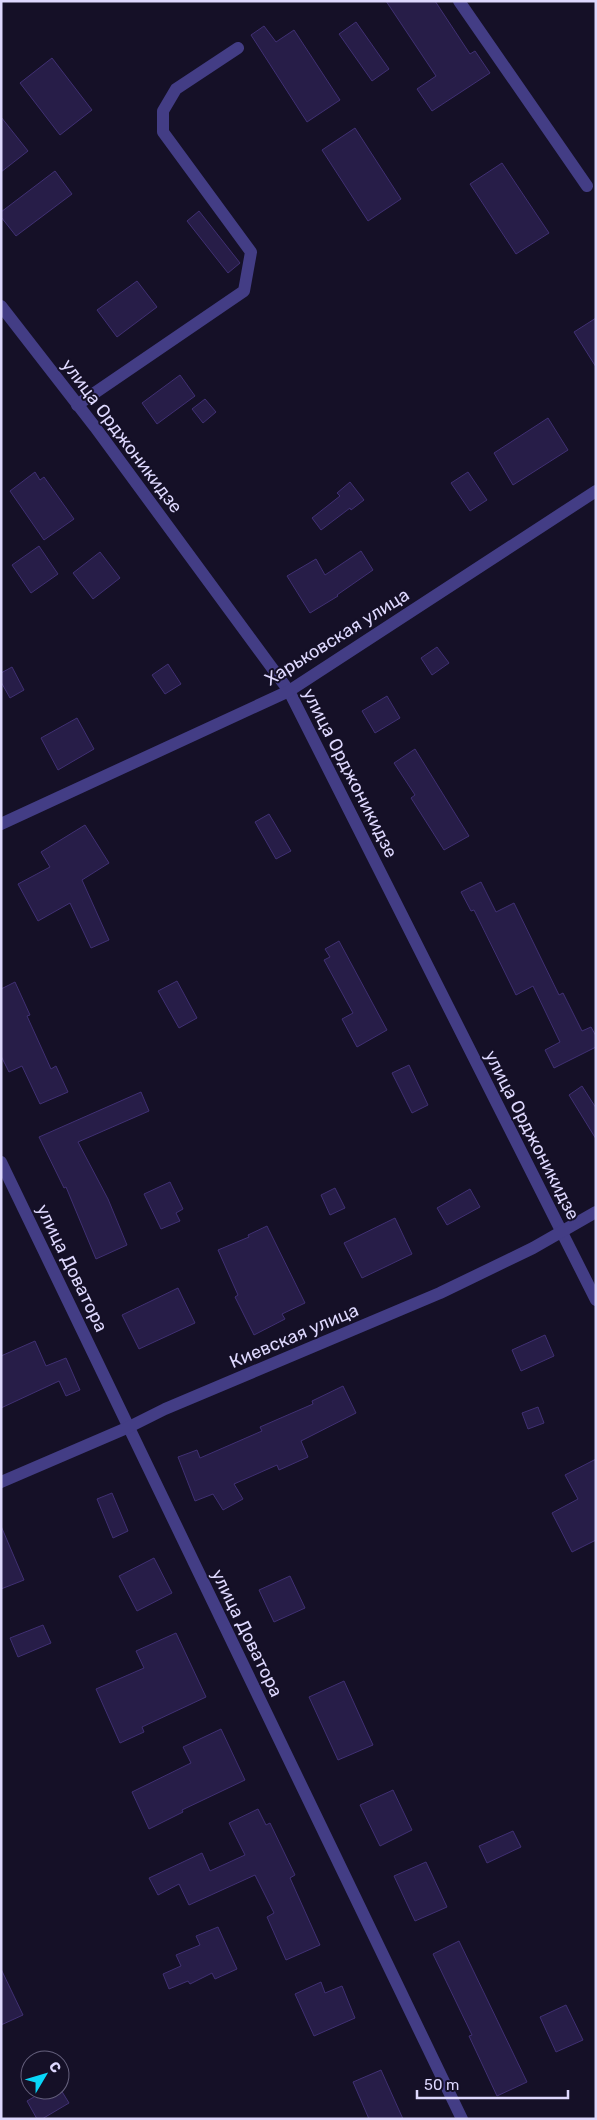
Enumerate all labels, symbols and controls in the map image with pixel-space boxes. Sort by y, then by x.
street label: улица Орджоникидзе [57,355,187,517]
street label: Харьковская улица [261,584,413,690]
street label: улица Орджоникидзе [298,685,402,861]
street label: улица Орджоникидзе [480,1047,584,1223]
street label: улица Доватора [32,1200,112,1336]
street label: Киевская улица [226,1299,362,1373]
street label: улица Доватора [207,1565,287,1701]
north arrow [20,2050,70,2100]
text: С [45,2058,65,2077]
scale bar [417,2068,568,2100]
text: 50 m [424,2076,459,2094]

